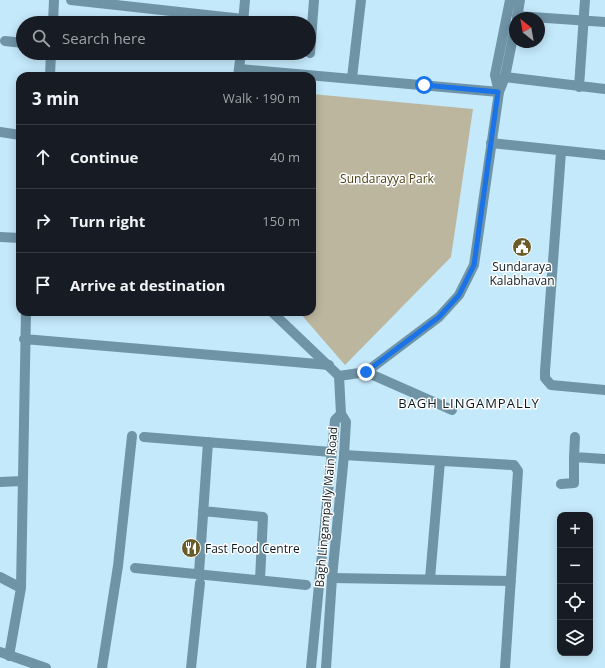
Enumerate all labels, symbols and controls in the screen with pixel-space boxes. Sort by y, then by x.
north arrow [509,12,545,48]
search box [16,16,316,60]
icon: search [30,27,52,49]
text: Search here [62,28,146,48]
route start [415,76,433,94]
text: 3 min [32,87,79,110]
text: Walk · 190 m [223,89,300,107]
icon: ahead [32,146,54,168]
text: Continue [70,147,138,167]
text: 40 m [270,148,300,166]
park label: Sundarayya Park [340,170,435,187]
icon: right [32,210,54,232]
text: Turn right [70,211,145,231]
text: 150 m [262,212,300,230]
public building icon: Sundaraya Kalabhavan [511,236,533,258]
place label: Sundaraya Kalabhavan [489,258,555,289]
icon: arrive [32,274,54,296]
text: Arrive at destination [70,275,225,295]
route end [357,363,375,381]
district label: BAGH LINGAMPALLY [398,394,540,412]
street label: Bagh Lingampally Main Road [311,426,341,588]
map controls [557,512,593,656]
button: + [557,512,593,548]
restaurant icon: Fast Food Centre [180,537,202,559]
place label: Fast Food Centre [205,540,300,557]
button: − [557,548,593,584]
button: locate [557,584,593,620]
button: layers [557,620,593,656]

